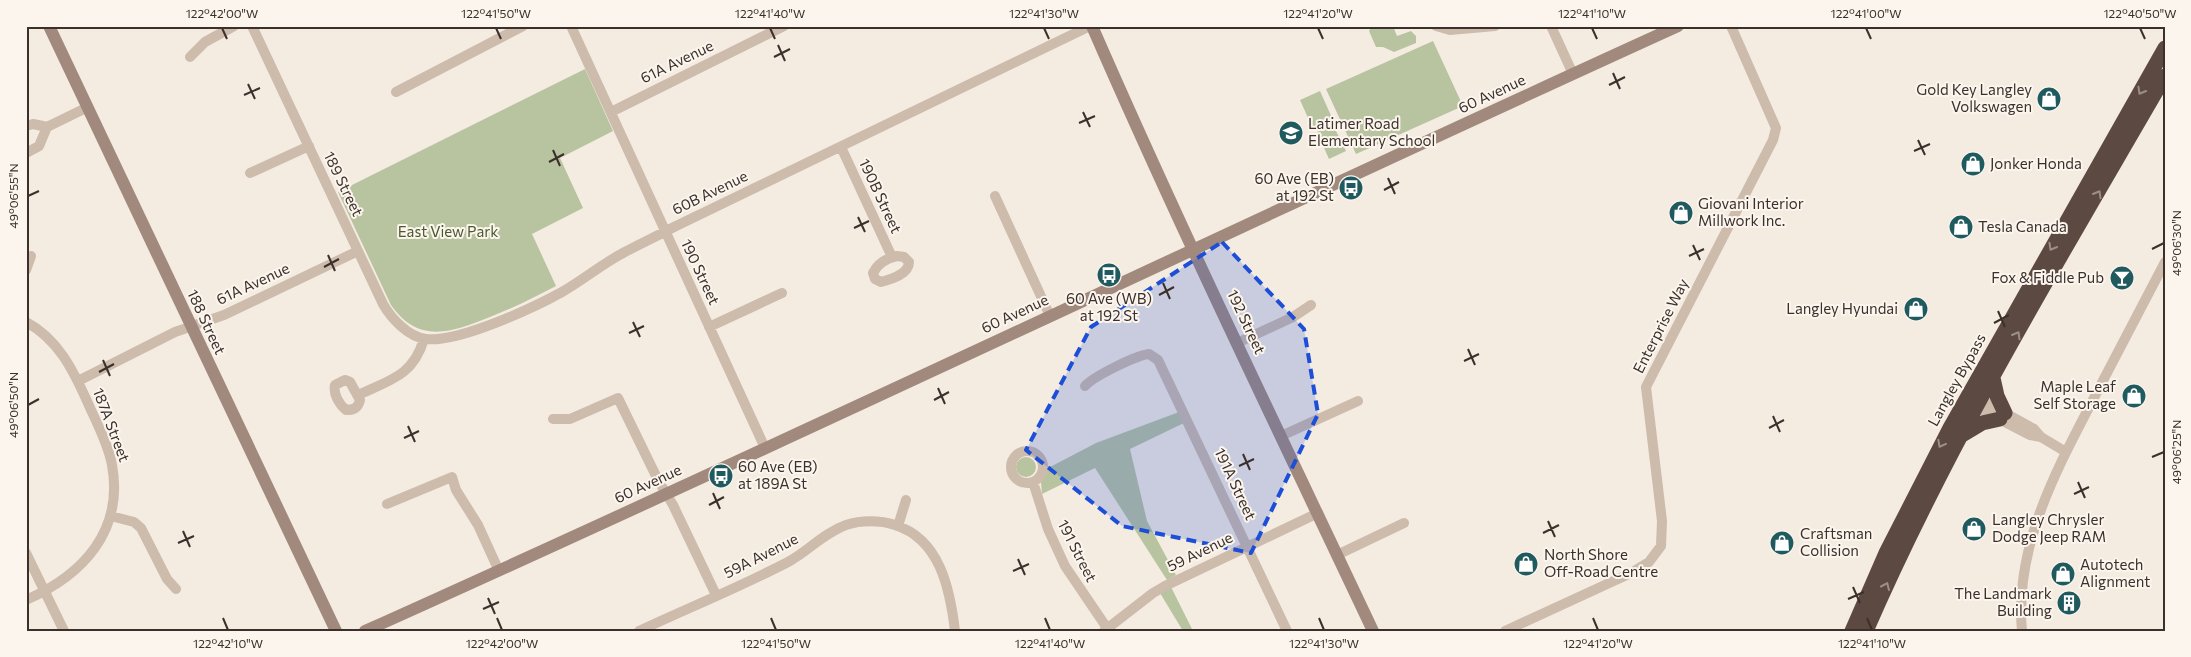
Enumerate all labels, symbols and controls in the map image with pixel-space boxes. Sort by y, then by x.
text: 122°42'00"W [186,6,258,20]
text: 122°41'50"W [461,6,531,20]
text: 122°41'40"W [735,6,805,20]
text: 122°41'30"W [1009,6,1079,20]
text: 122°41'20"W [1283,6,1353,20]
text: 122°41'10"W [1558,6,1626,20]
text: 122°41'00"W [1831,6,1901,20]
text: 122°40'50"W [2103,6,2177,20]
street label: 61A Avenue [637,36,716,86]
street label: 60 Avenue [1455,70,1528,116]
place label: Gold Key Langley Volkswagen [1916,80,2032,115]
one-way arrow [2137,85,2147,94]
shop icon: Gold Key Langley Volkswagen [2036,86,2062,112]
place label: Latimer Road Elementary School [1308,114,1435,149]
school or university icon: Latimer Road Elementary School [1278,120,1304,146]
street label: 189 Street [320,148,367,219]
shop icon: Jonker Honda [1960,151,1986,177]
place label: Jonker Honda [1990,154,2082,172]
street label: 190B Street [856,155,906,236]
text: 49°06'55"N [6,164,20,228]
street label: 60B Avenue [669,166,750,218]
place label: 60 Ave (EB) at 192 St [1254,169,1334,204]
bus stop icon: 60 Ave (EB) at 192 St [1338,175,1364,201]
one-way arrow [2091,190,2101,199]
place label: Giovani Interior Millwork Inc. [1698,194,1804,229]
shop icon: Giovani Interior Millwork Inc. [1668,200,1694,226]
text: 49°06'30"N [2169,210,2183,276]
shop icon: Tesla Canada [1948,214,1974,240]
place label: Tesla Canada [1978,217,2067,235]
park label: East View Park [398,222,498,240]
street label: 190 Street [678,236,724,307]
one-way arrow [2048,242,2058,251]
street label: 61A Avenue [213,258,292,308]
bus stop icon: 60 Ave (WB) at 192 St [1096,262,1122,288]
bar icon: Fox & Fiddle Pub [2109,265,2135,291]
place label: Fox & Fiddle Pub [1991,268,2104,286]
street label: Enterprise Way [1629,275,1692,376]
street label: 188 Street [184,286,230,357]
street label: 192 Street [1224,286,1270,357]
place label: 60 Ave (WB) at 192 St [1066,289,1152,324]
street label: 60 Avenue [978,290,1051,336]
shop icon: Langley Hyundai [1903,296,1929,322]
place label: Langley Hyundai [1786,299,1898,317]
street label: Langley Bypass [1923,330,1989,429]
one-way arrow [2011,331,2021,340]
text: 49°06'50"N [6,372,20,438]
place label: Maple Leaf Self Storage [2033,377,2116,412]
shop icon: Maple Leaf Self Storage [2121,383,2147,409]
street label: 187A Street [90,385,134,464]
text: 49°06'25"N [2169,420,2183,484]
one-way arrow [1937,438,1947,447]
street label: 191A Street [1211,445,1260,523]
place label: 60 Ave (EB) at 189A St [738,457,818,492]
street label: 60 Avenue [611,460,684,506]
bus stop icon: 60 Ave (EB) at 189A St [708,463,734,489]
place label: Langley Chrysler Dodge Jeep RAM [1992,510,2106,545]
shop icon: Langley Chrysler Dodge Jeep RAM [1961,516,1987,542]
street label: 191 Street [1055,517,1101,585]
place label: Craftsman Collision [1800,524,1872,559]
street label: 59 Avenue [1164,528,1235,575]
street label: 59A Avenue [721,529,801,581]
shop icon: Craftsman Collision [1769,530,1795,556]
place label: North Shore Off-Road Centre [1544,545,1658,580]
shop icon: North Shore Off-Road Centre [1513,551,1539,577]
place label: Autotech Alignment [2080,555,2151,590]
shop icon: Autotech Alignment [2050,561,2076,587]
one-way arrow [1880,582,1890,591]
place label: The Landmark Building [1954,584,2052,619]
building icon: The Landmark Building [2056,590,2082,616]
text: 122°42'10"W [193,636,263,650]
text: 122°42'00"W [466,636,538,650]
text: 122°41'50"W [741,636,811,650]
text: 122°41'40"W [1015,636,1085,650]
text: 122°41'30"W [1289,636,1359,650]
text: 122°41'20"W [1563,636,1633,650]
text: 122°41'10"W [1838,636,1906,650]

